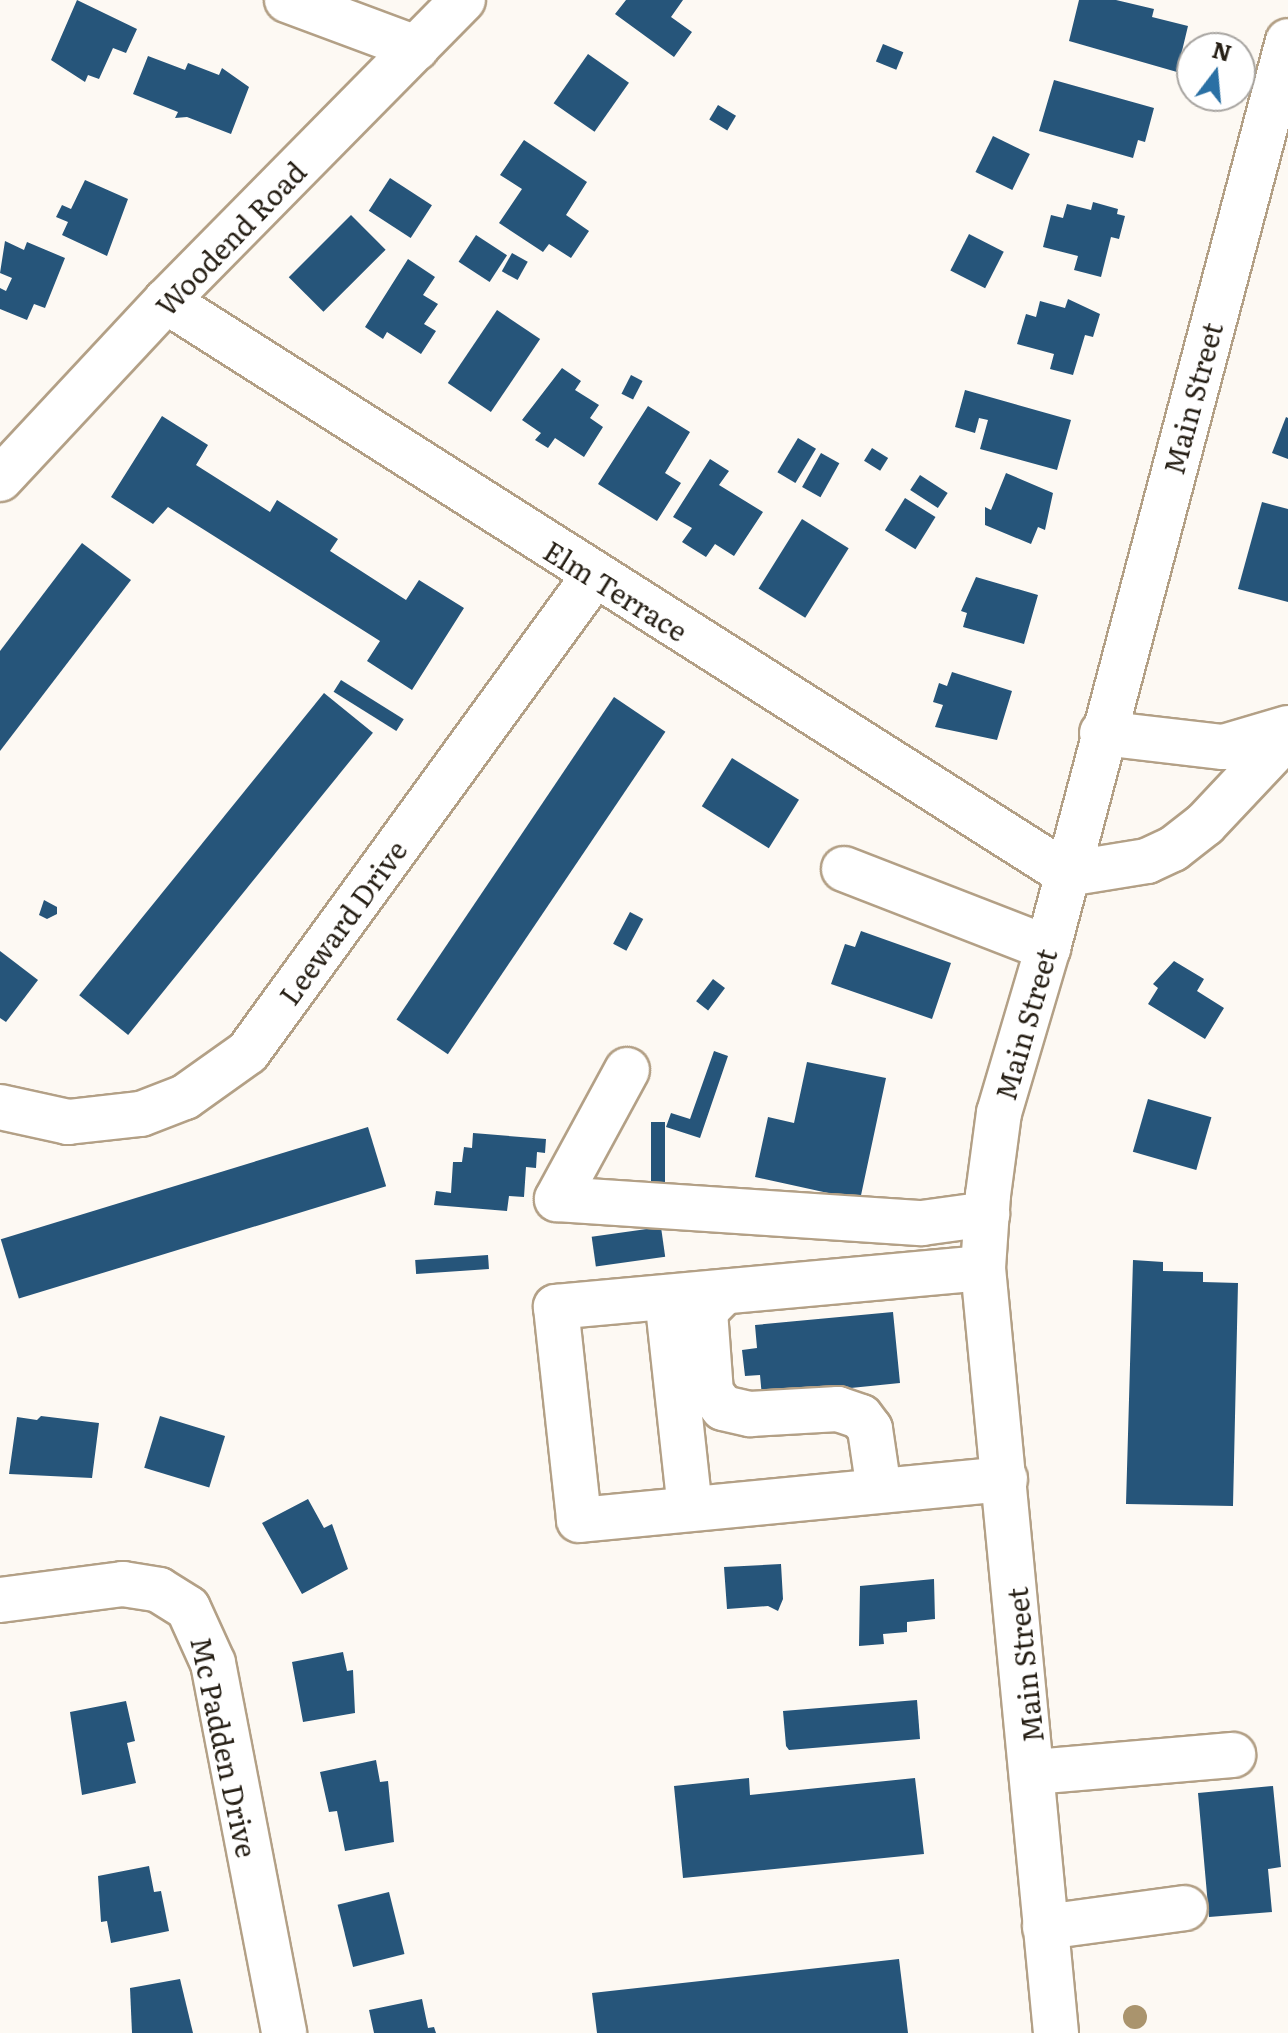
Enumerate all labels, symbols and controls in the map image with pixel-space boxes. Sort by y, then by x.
north arrow [1176,32,1256,112]
text: N [1209,32,1236,69]
street label: Woodend Road [148,154,312,322]
street label: Main Street [1156,318,1228,478]
street label: Elm Terrace [538,533,694,647]
street label: Leeward Drive [271,833,413,1011]
street label: Main Street [987,944,1063,1104]
street label: Main Street [999,1586,1049,1744]
street label: Mc Padden Drive [185,1634,265,1860]

